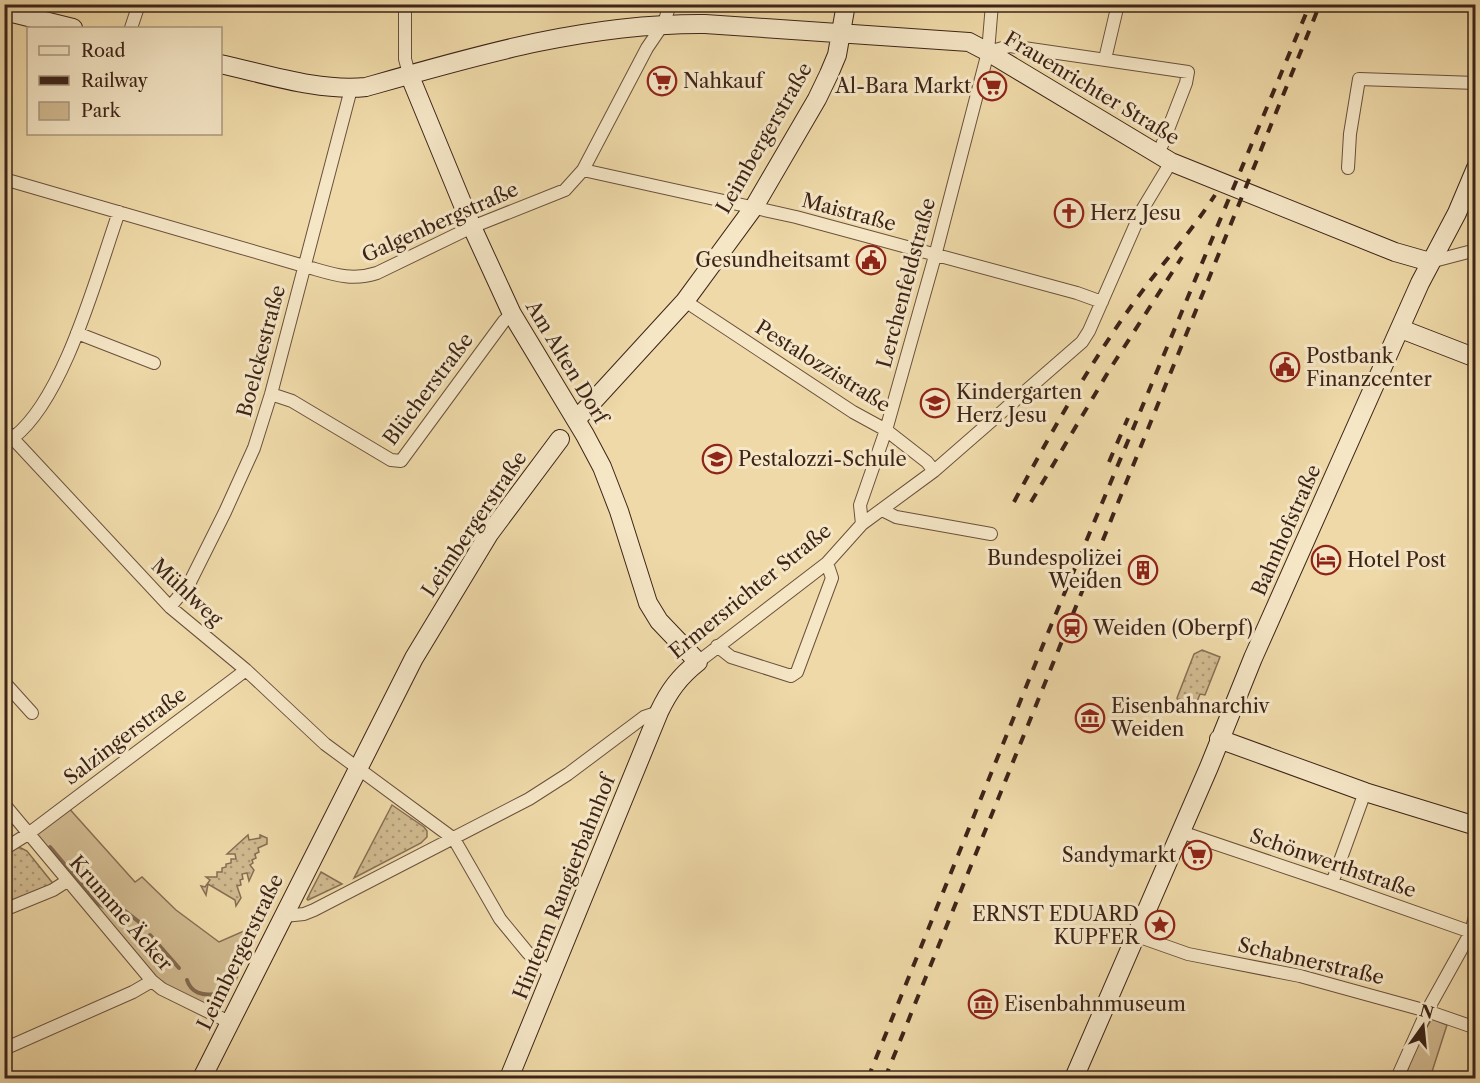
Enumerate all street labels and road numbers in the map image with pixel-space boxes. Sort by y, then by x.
street label: Frauenrichter Straße [1000,26,1184,150]
street label: Leimbergerstraße [711,58,817,218]
street label: Galgenbergstraße [358,177,522,267]
street label: Maistraße [799,188,899,236]
street label: Lerchenfeldstraße [872,195,940,371]
street label: Boelckestraße [232,282,290,420]
street label: Am Alten Dorf [520,295,615,430]
street label: Pestalozzistraße [751,315,895,417]
street label: Blücherstraße [378,328,478,450]
street label: Leimbergerstraße [416,447,532,601]
street label: Bahnhofstraße [1246,461,1326,599]
street label: Ermersrichter Straße [664,518,836,664]
street label: Mühlweg [147,553,228,631]
street label: Salzingerstraße [59,682,191,790]
street label: Hinterm Rangierbahnhof [508,769,621,1003]
street label: Schönwerthstraße [1247,823,1419,903]
street label: Krumme Äcker [64,850,179,976]
street label: Leimbergerstraße [192,870,288,1034]
street label: Schabnerstraße [1236,933,1386,989]

